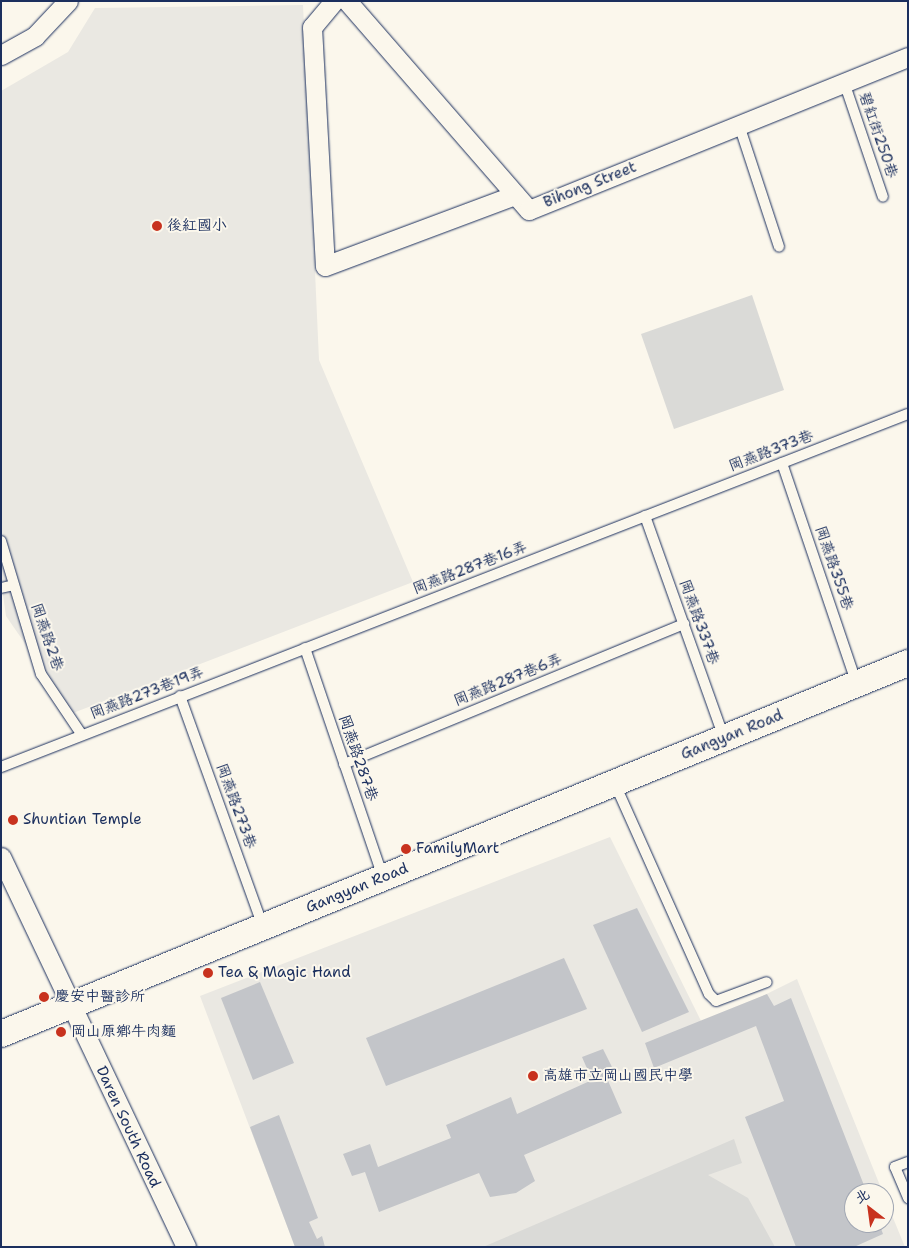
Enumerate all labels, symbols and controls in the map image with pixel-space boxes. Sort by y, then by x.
street label: 碧紅街250巷 [855,90,901,180]
street label: Bihong Street [541,158,639,212]
place label: 後紅國小 [167,217,227,235]
marker: 後紅國小 [151,220,163,232]
street label: 岡燕路373巷 [726,427,816,475]
street label: 岡燕路355巷 [811,523,857,613]
street label: 岡燕路287巷16弄 [410,538,530,598]
street label: 岡燕路337巷 [675,577,723,667]
street label: 岡燕路2巷 [27,601,67,673]
street label: 岡燕路287巷6弄 [451,650,565,710]
street label: 岡燕路273巷19弄 [87,663,207,723]
street label: Gangyan Road [678,706,786,764]
street label: 岡燕路287巷 [335,712,381,804]
street label: 岡燕路273巷 [212,761,260,851]
place label: Shuntian Temple [23,811,142,829]
marker: Shuntian Temple [7,814,19,826]
place label: FamilyMart [416,840,499,858]
marker: FamilyMart [400,843,412,855]
street label: Gangyan Road [303,859,411,917]
place label: Tea & Magic Hand [218,964,351,982]
marker: Tea & Magic Hand [202,967,214,979]
place label: 慶安中醫診所 [55,988,145,1006]
marker: 慶安中醫診所 [37,990,51,1004]
place label: 岡山原鄉牛肉麵 [71,1023,176,1041]
marker: 岡山原鄉牛肉麵 [55,1026,67,1038]
street label: Daren South Road [92,1063,164,1191]
place label: 高雄市立岡山國民中學 [543,1067,693,1085]
marker: 高雄市立岡山國民中學 [527,1070,539,1082]
north arrow [844,1183,894,1233]
text: 北 [851,1185,873,1207]

